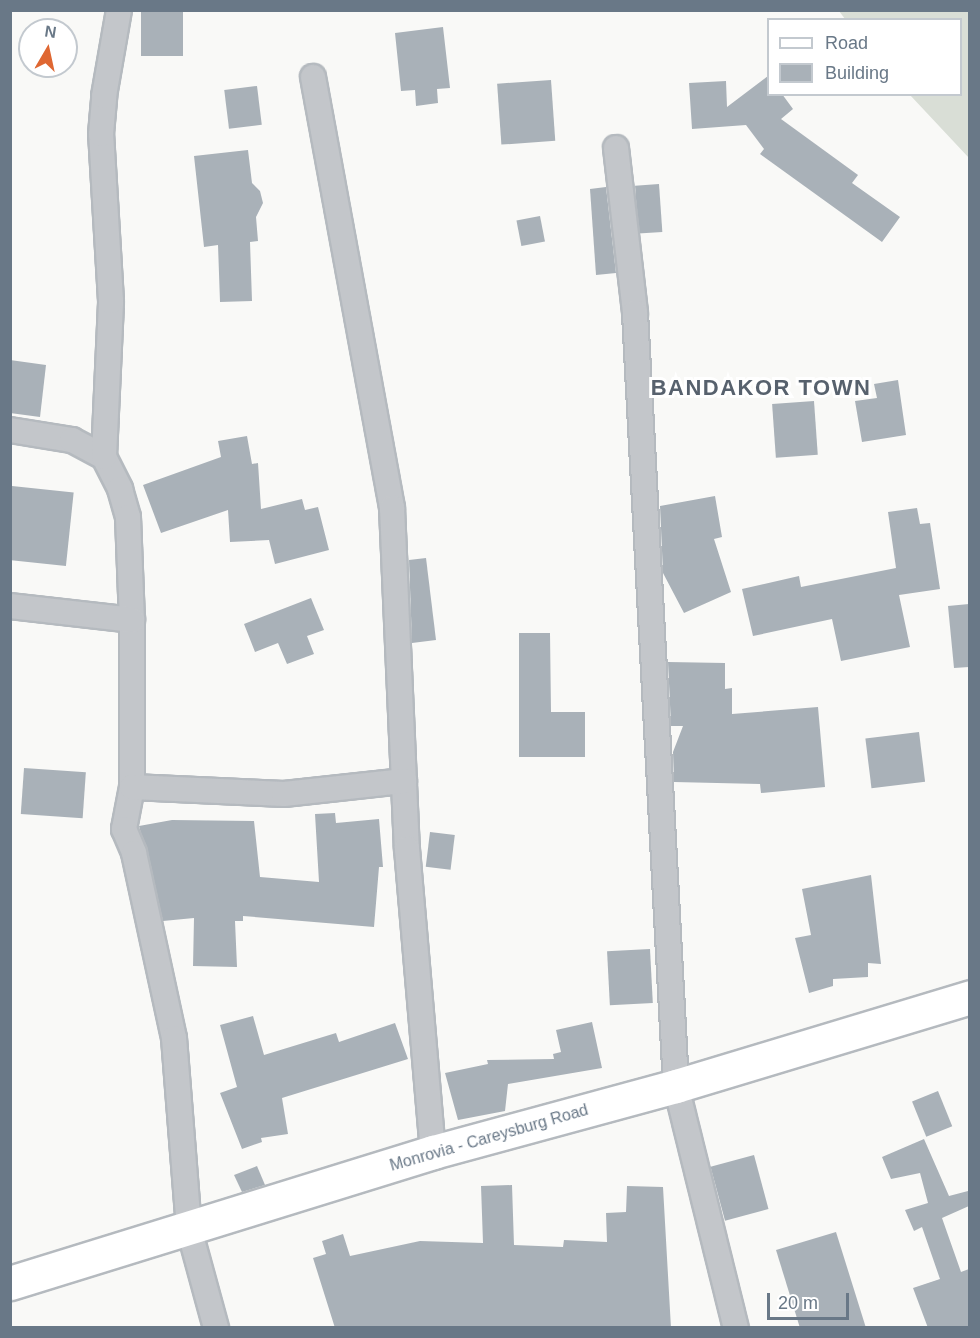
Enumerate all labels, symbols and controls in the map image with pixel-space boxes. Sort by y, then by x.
north arrow [18,18,78,78]
legend [767,18,962,96]
text: N [44,22,58,41]
text: Road [825,33,868,53]
text: Building [825,63,889,83]
district label: BANDAKOR TOWN [651,375,871,401]
street label: Monrovia - Careysburg Road [388,1100,590,1176]
scale bar [770,1281,852,1319]
text: 20 m [778,1293,818,1313]

